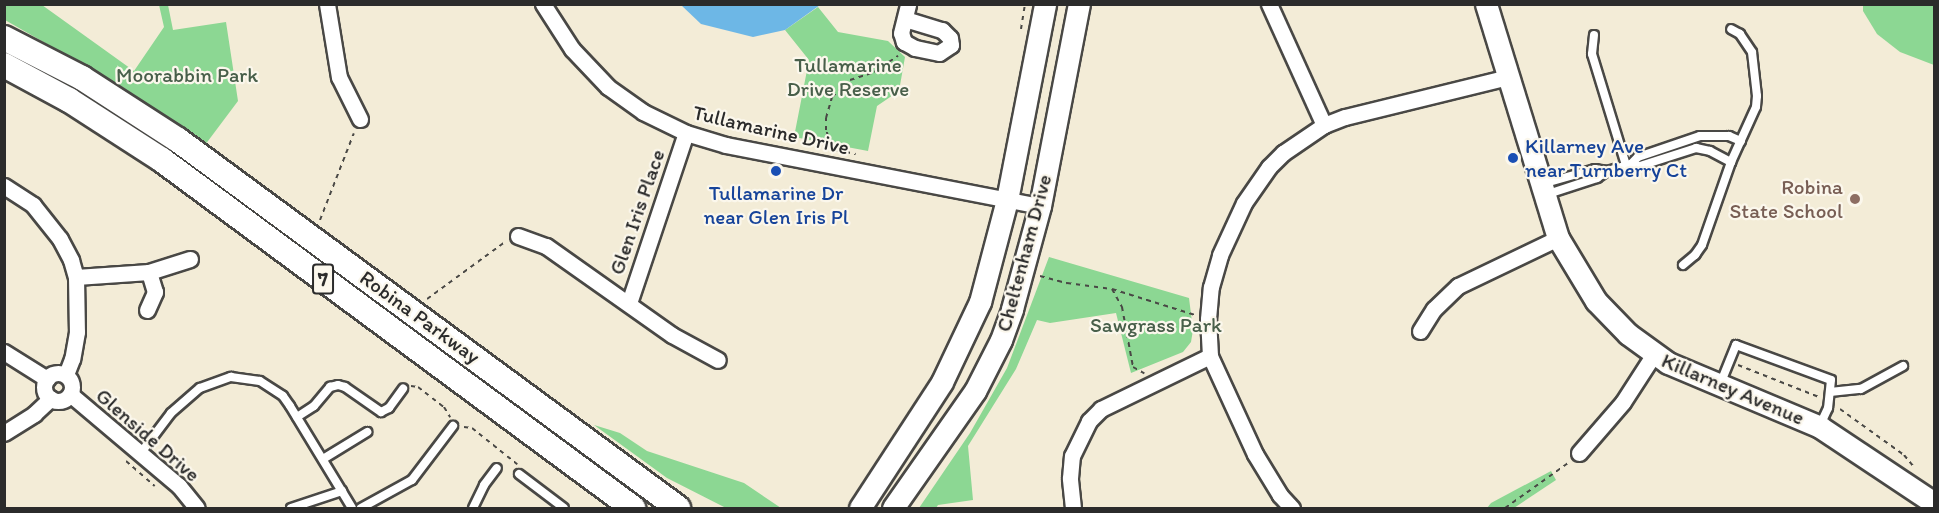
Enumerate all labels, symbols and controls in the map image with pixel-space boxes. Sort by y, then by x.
park label: Tullamarine Drive Reserve [787,52,909,102]
park label: Moorabbin Park [116,62,258,88]
street label: Tullamarine Drive [690,100,852,160]
place label: Killarney Ave near Turnberry Ct [1525,133,1685,183]
street label: Glen Iris Place [604,146,670,278]
marker: Killarney Ave near Turnberry Ct [1506,151,1520,165]
marker: Tullamarine Dr near Glen Iris Pl [769,164,783,178]
street label: Cheltenham Drive [991,172,1057,334]
place label: Robina State School [1730,174,1843,224]
place label: Tullamarine Dr near Glen Iris Pl [704,180,848,230]
marker: Robina State School [1848,192,1862,206]
road number: 7 [311,262,335,296]
street label: Robina Parkway [355,265,485,369]
park label: Sawgrass Park [1090,312,1222,338]
street label: Killarney Avenue [1658,348,1808,430]
street label: Glenside Drive [91,383,205,487]

